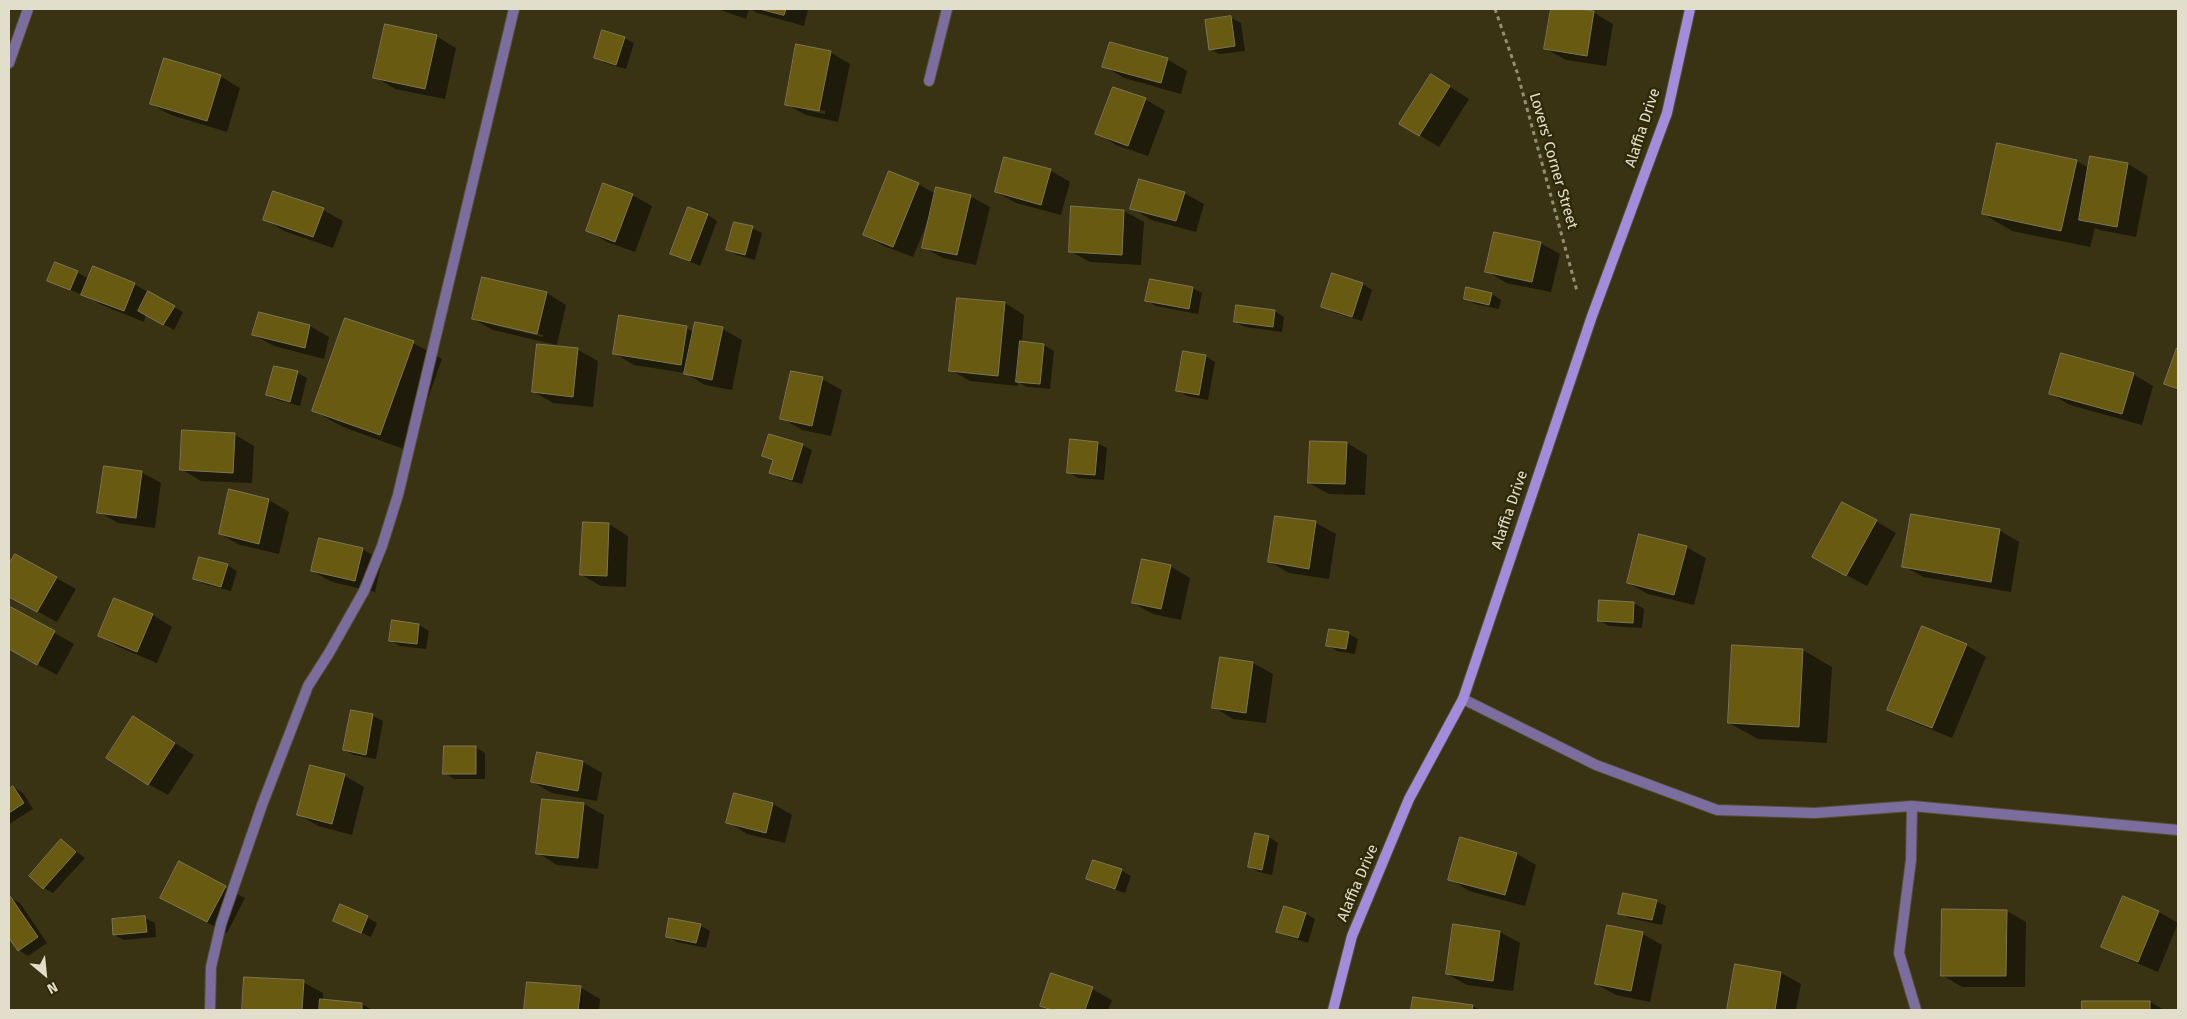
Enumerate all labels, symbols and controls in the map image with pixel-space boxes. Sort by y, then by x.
street label: Alaffia Drive [1622,86,1664,170]
street label: Lovers' Corner Street [1525,91,1581,231]
street label: Alaffia Drive [1488,468,1532,552]
street label: Alaffia Drive [1334,842,1382,924]
north arrow [20,949,70,999]
text: N [44,978,60,997]

